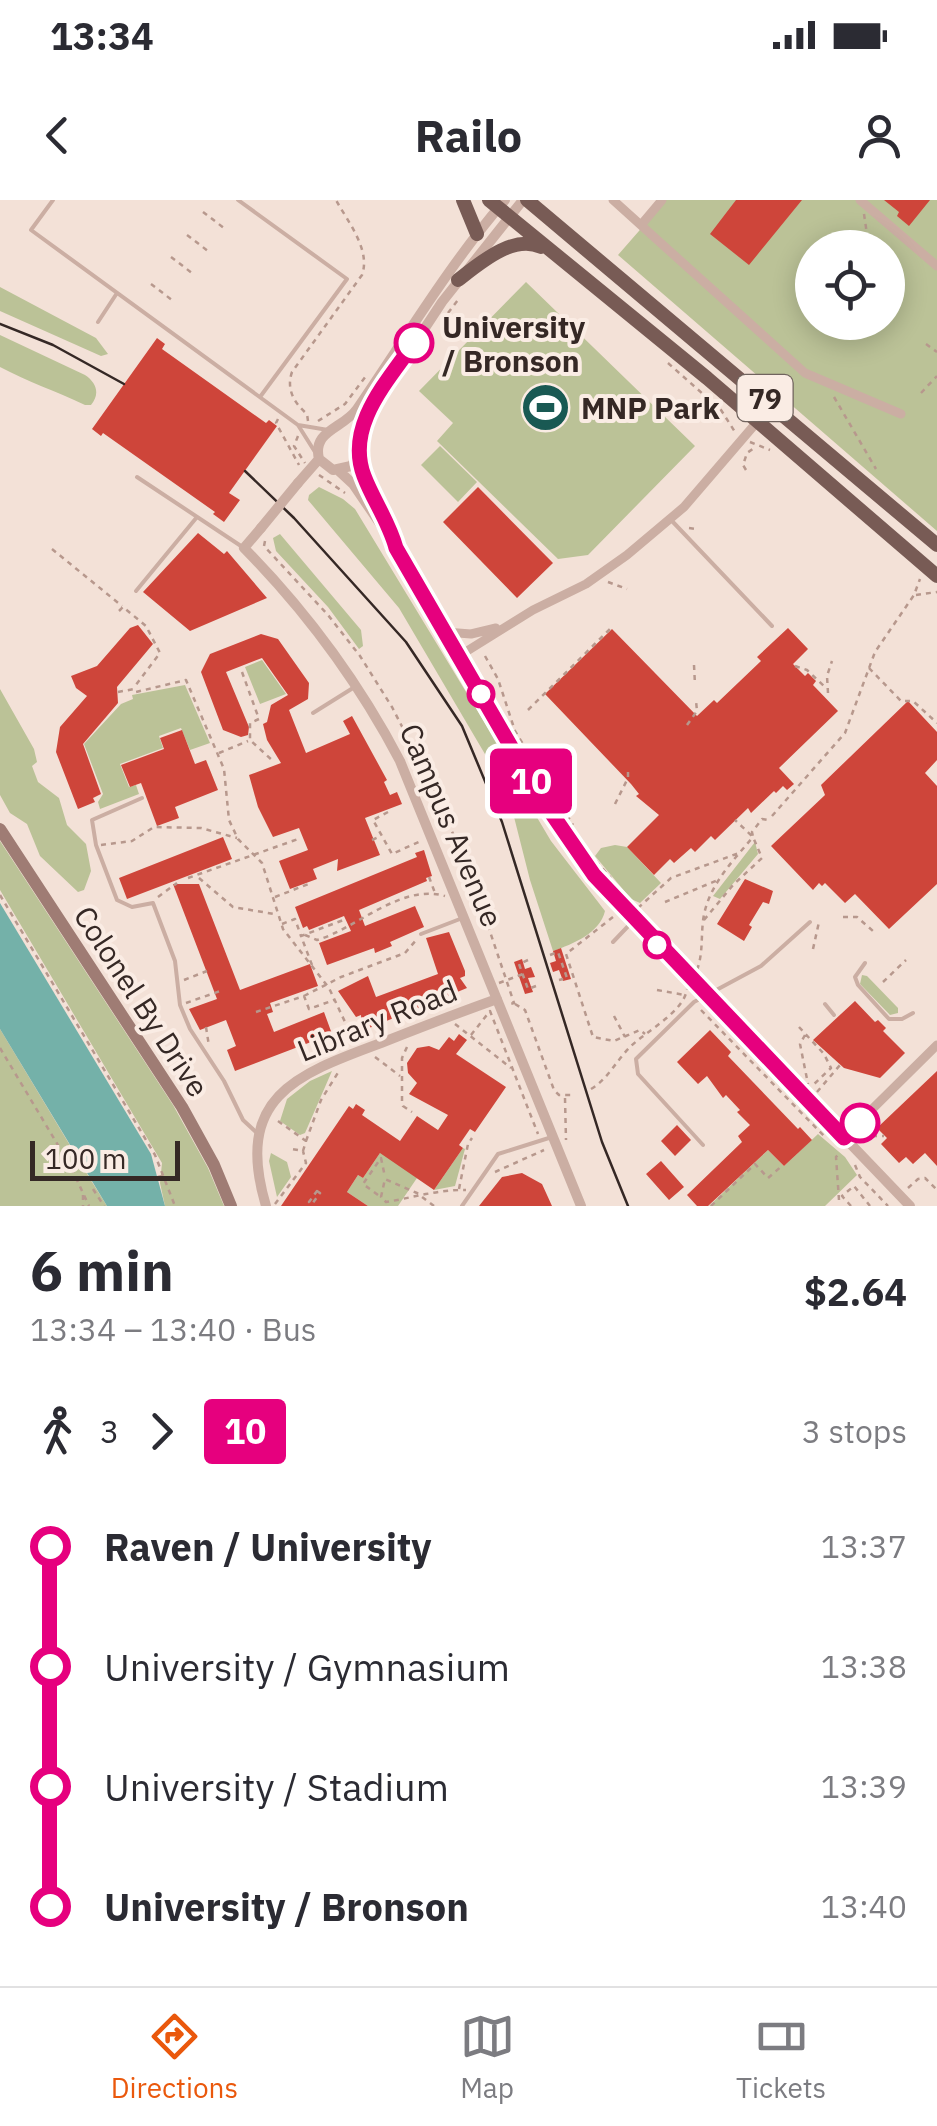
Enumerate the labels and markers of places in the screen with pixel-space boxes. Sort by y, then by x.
place label: University / Bronson [442,307,585,380]
marker: University / Bronson [395,324,433,362]
sports icon: MNP Park [520,381,572,433]
place label: MNP Park [581,388,720,427]
unlabelled marker [468,681,494,707]
unlabelled marker [644,932,670,958]
unlabelled marker [841,1104,879,1142]

